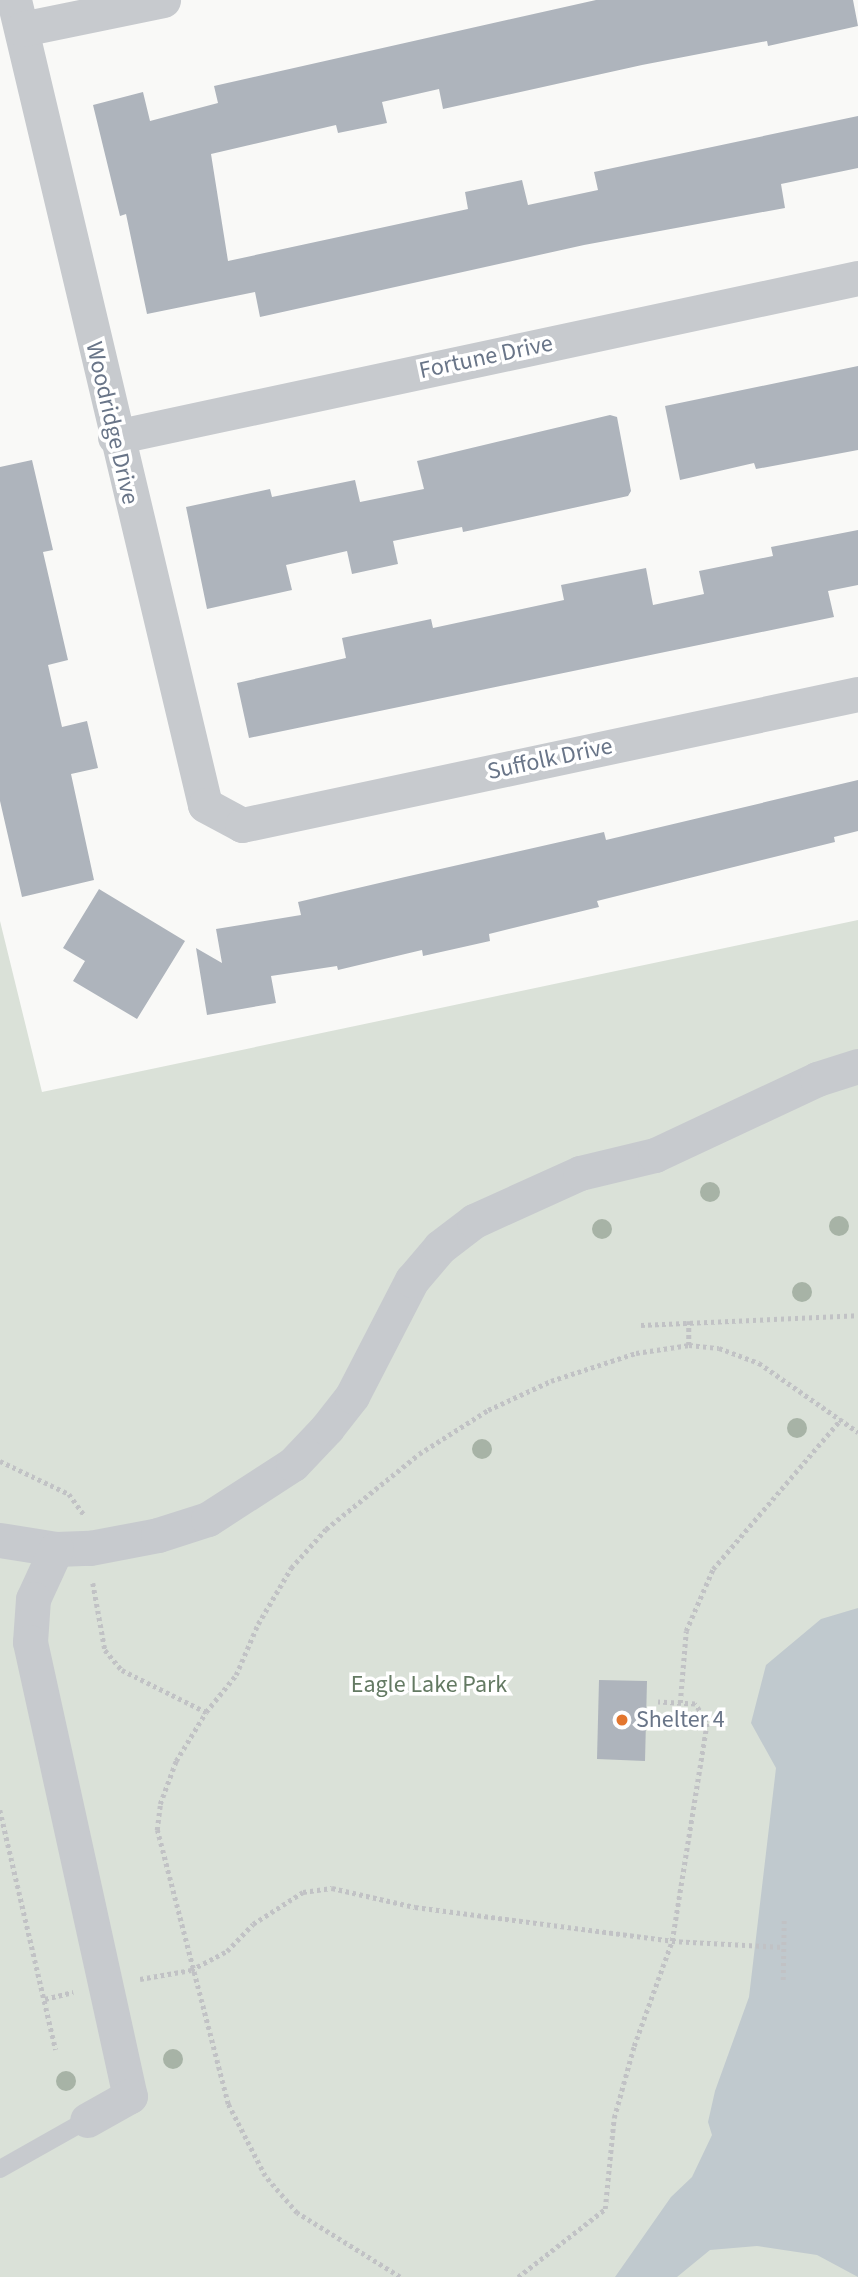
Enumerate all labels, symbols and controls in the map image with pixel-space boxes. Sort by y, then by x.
street label: Fortune Drive [417,329,555,385]
street label: Woodridge Drive [79,339,145,507]
street label: Suffolk Drive [485,732,615,786]
park label: Eagle Lake Park [351,1671,507,1699]
place label: Shelter 4 [636,1706,725,1734]
marker: Shelter 4 [614,1712,630,1728]

